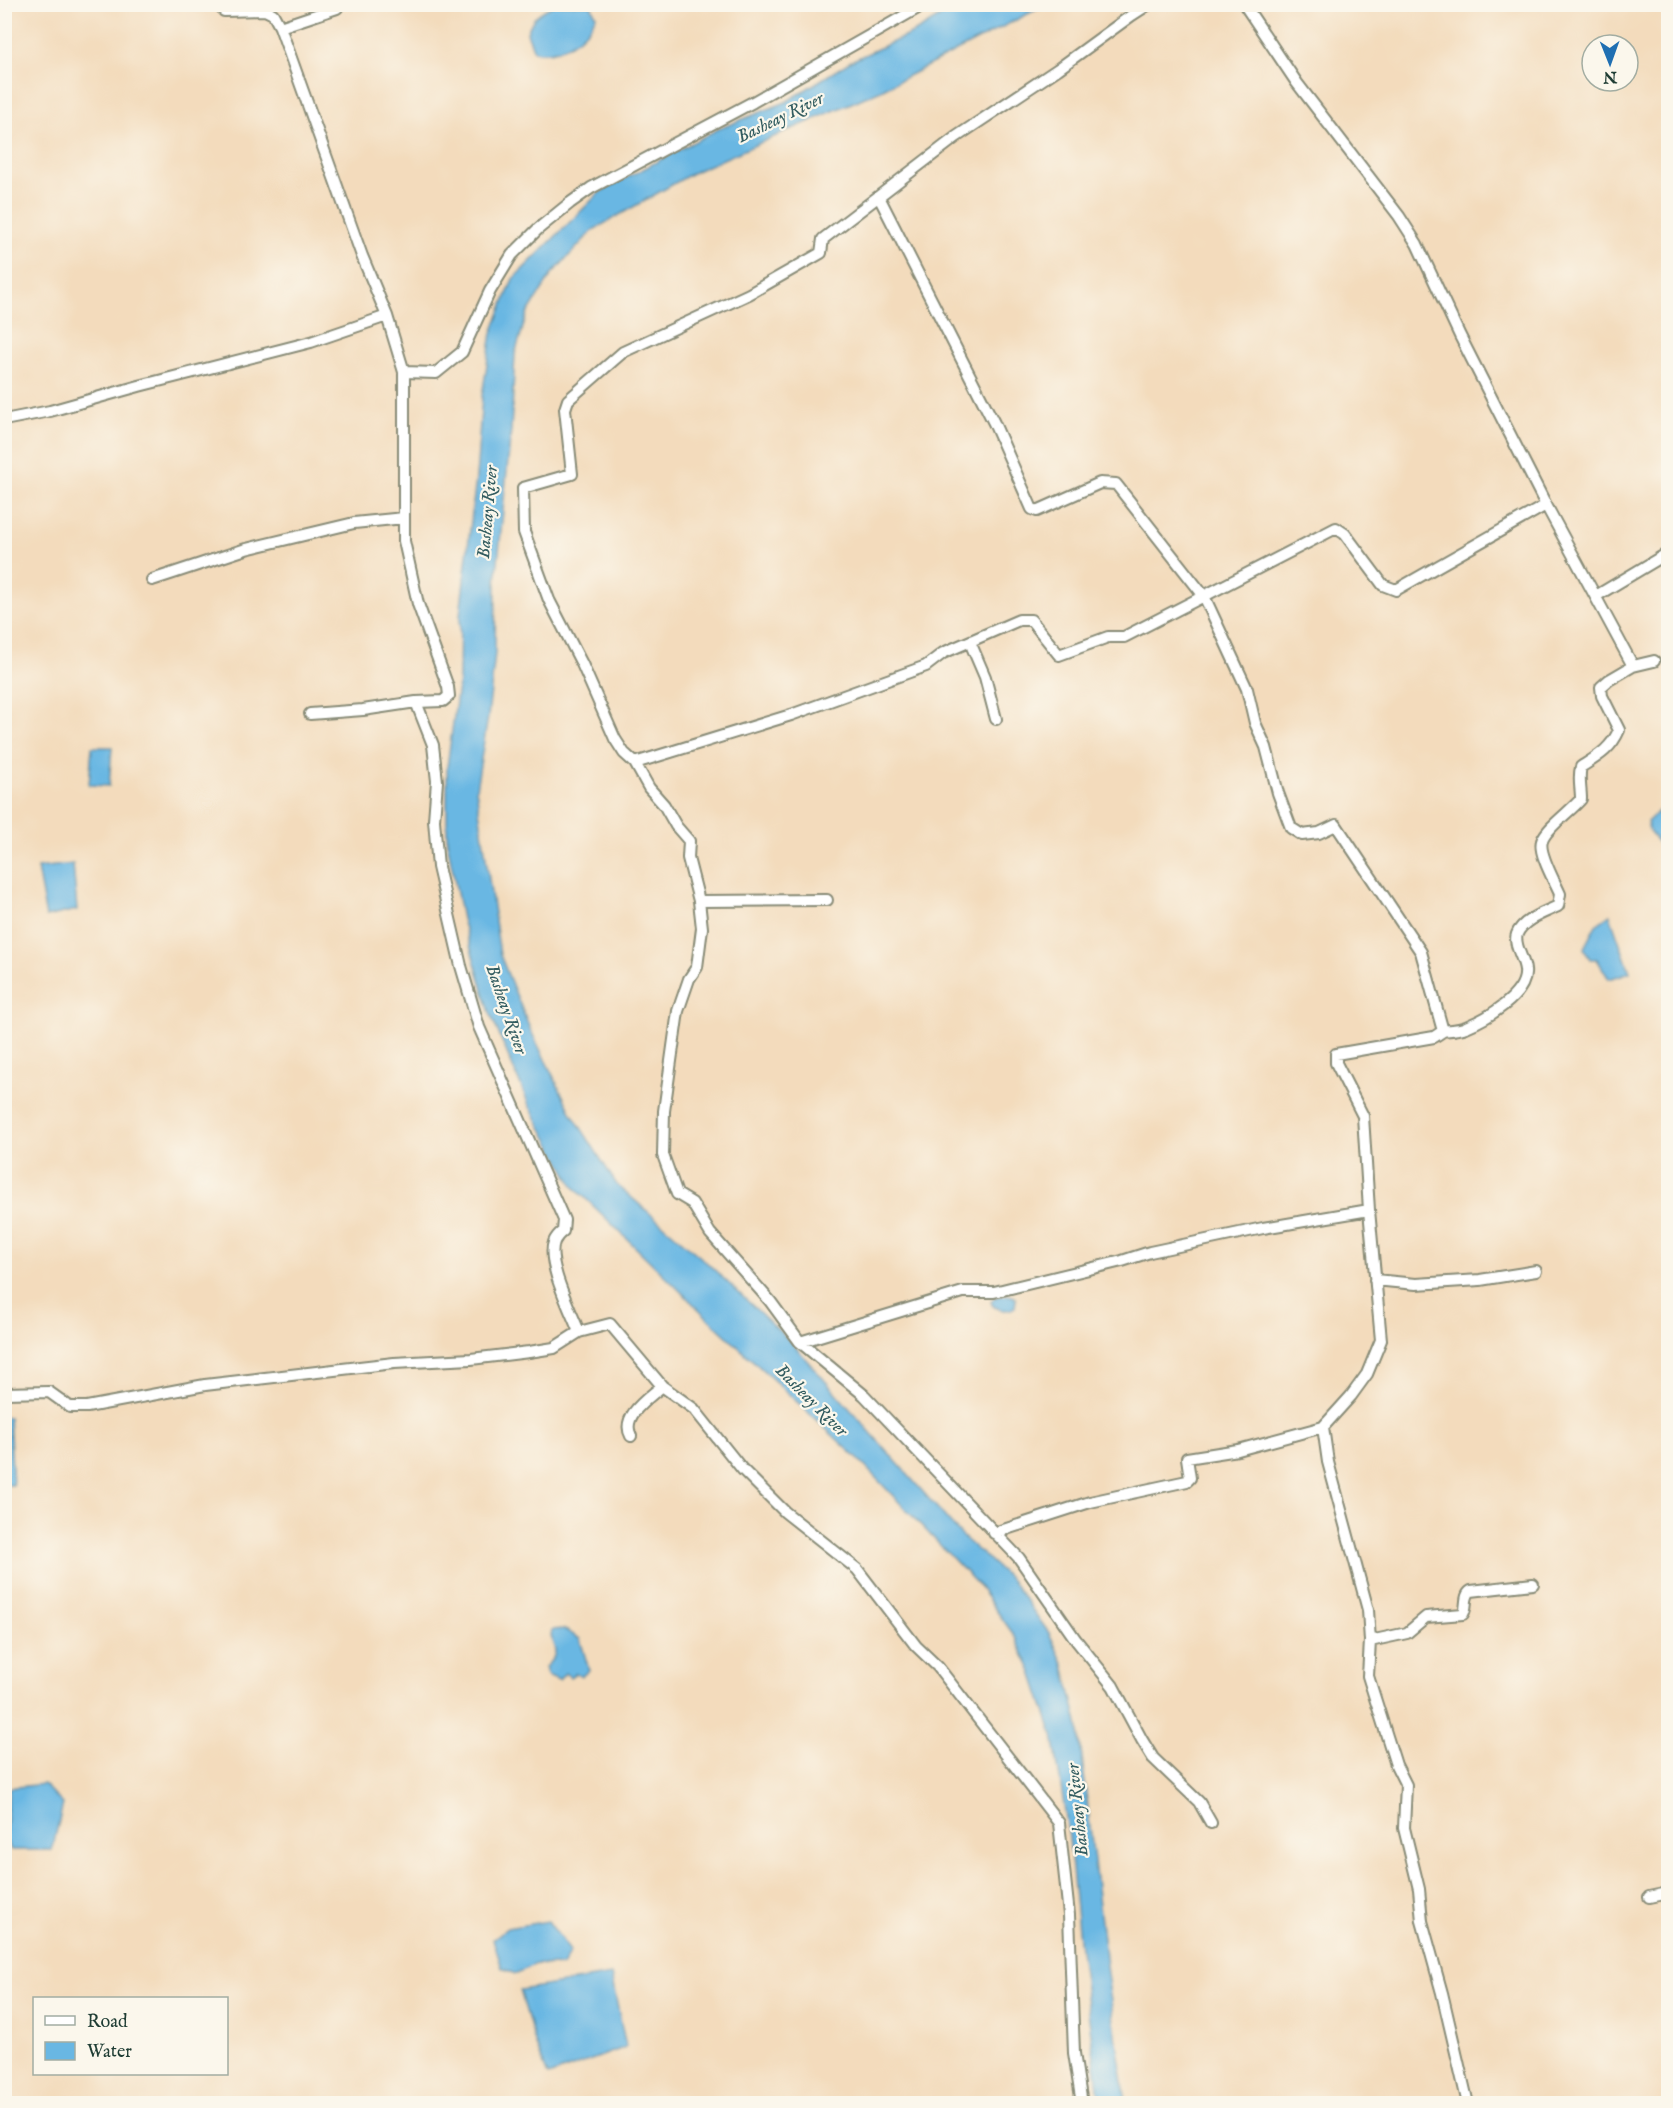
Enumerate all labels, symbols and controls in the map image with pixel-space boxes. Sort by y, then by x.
north arrow [1580,33,1640,93]
text: N [1603,66,1618,86]
water label: Basheay River [733,87,829,149]
water label: Basheay River [473,464,504,560]
water label: Basheay River [479,961,532,1058]
water label: Basheay River [770,1360,853,1443]
water label: Basheay River [1062,1761,1095,1858]
legend [33,1997,228,2075]
text: Road [87,2011,128,2034]
text: Water [87,2041,132,2064]

